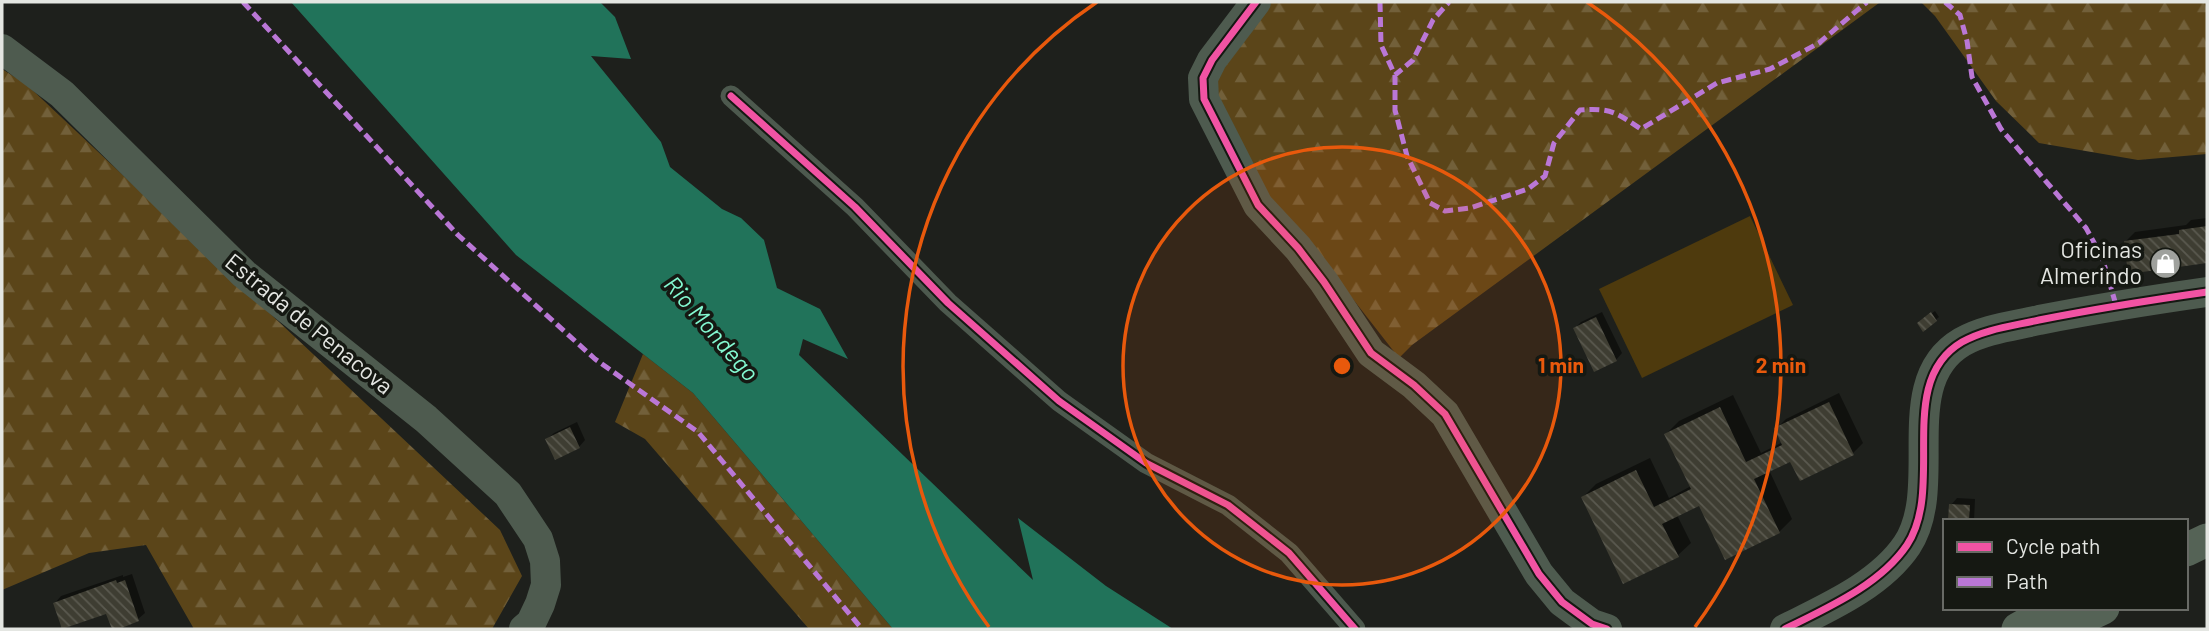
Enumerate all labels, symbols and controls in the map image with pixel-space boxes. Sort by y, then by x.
place label: Oficinas Almerindo [2040,235,2142,289]
shop icon: Oficinas Almerindo [2148,246,2182,280]
street label: Estrada de Penacova [220,247,399,399]
water label: Rio Mondego [659,270,766,386]
text: 1 min [1538,352,1584,377]
text: 2 min [1756,352,1806,377]
centre of rings [1330,354,1354,378]
legend [1943,519,2188,610]
text: Cycle path [2006,533,2100,558]
text: Path [2006,568,2048,593]

